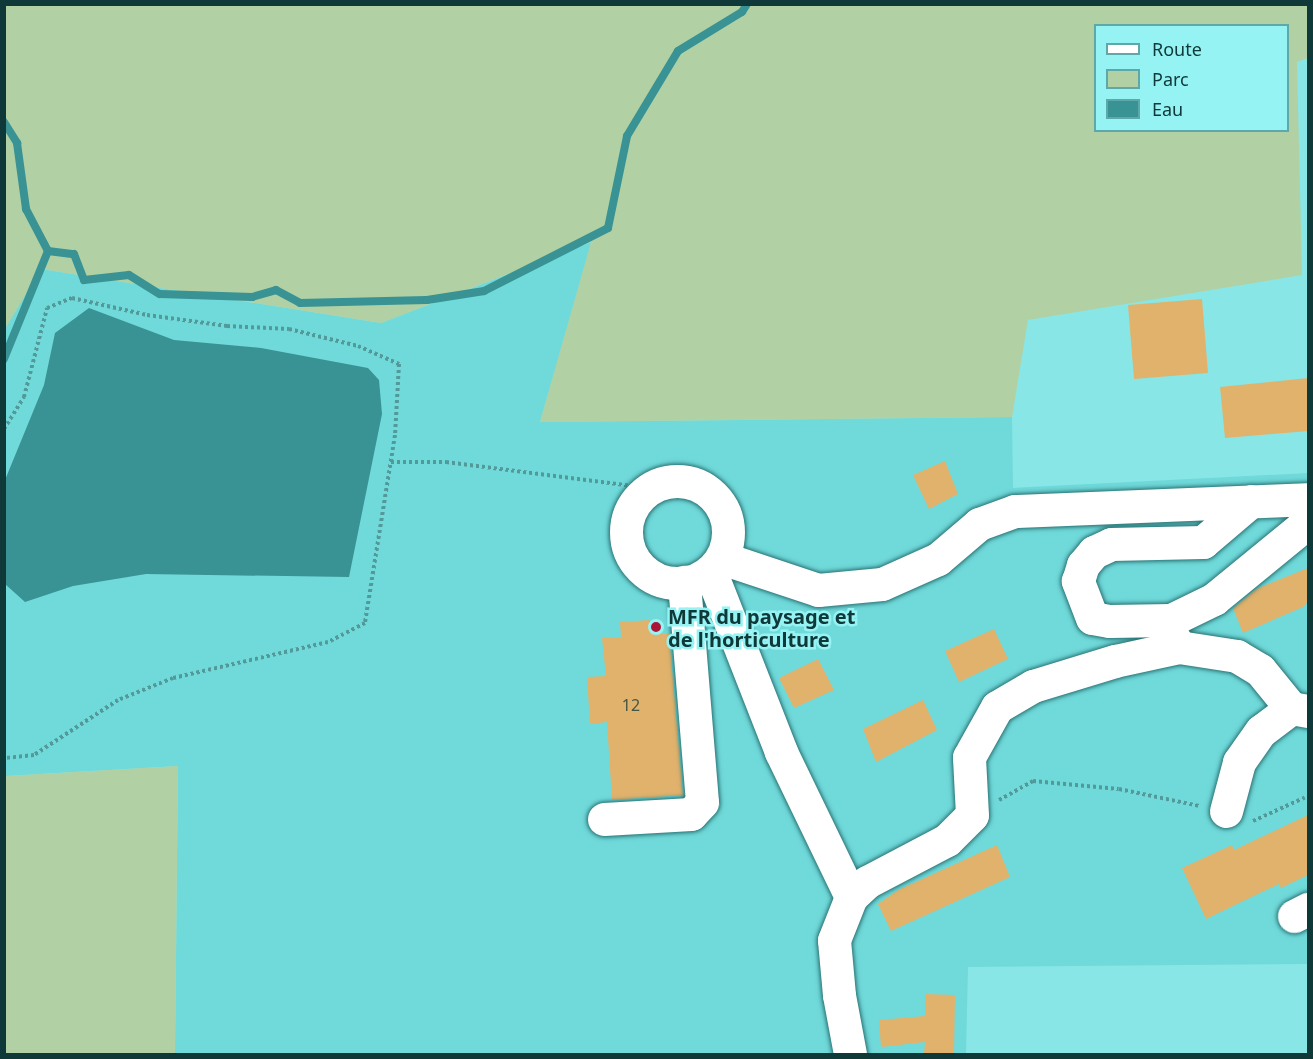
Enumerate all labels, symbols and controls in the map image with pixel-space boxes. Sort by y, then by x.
legend [1094,24,1289,132]
text: Route [1152,37,1202,61]
text: Parc [1152,67,1189,91]
text: Eau [1152,97,1183,121]
place label: MFR du paysage et de l'horticulture [668,604,855,651]
marker: MFR du paysage et de l'horticulture [649,620,663,634]
house number: 12 [622,695,640,715]

